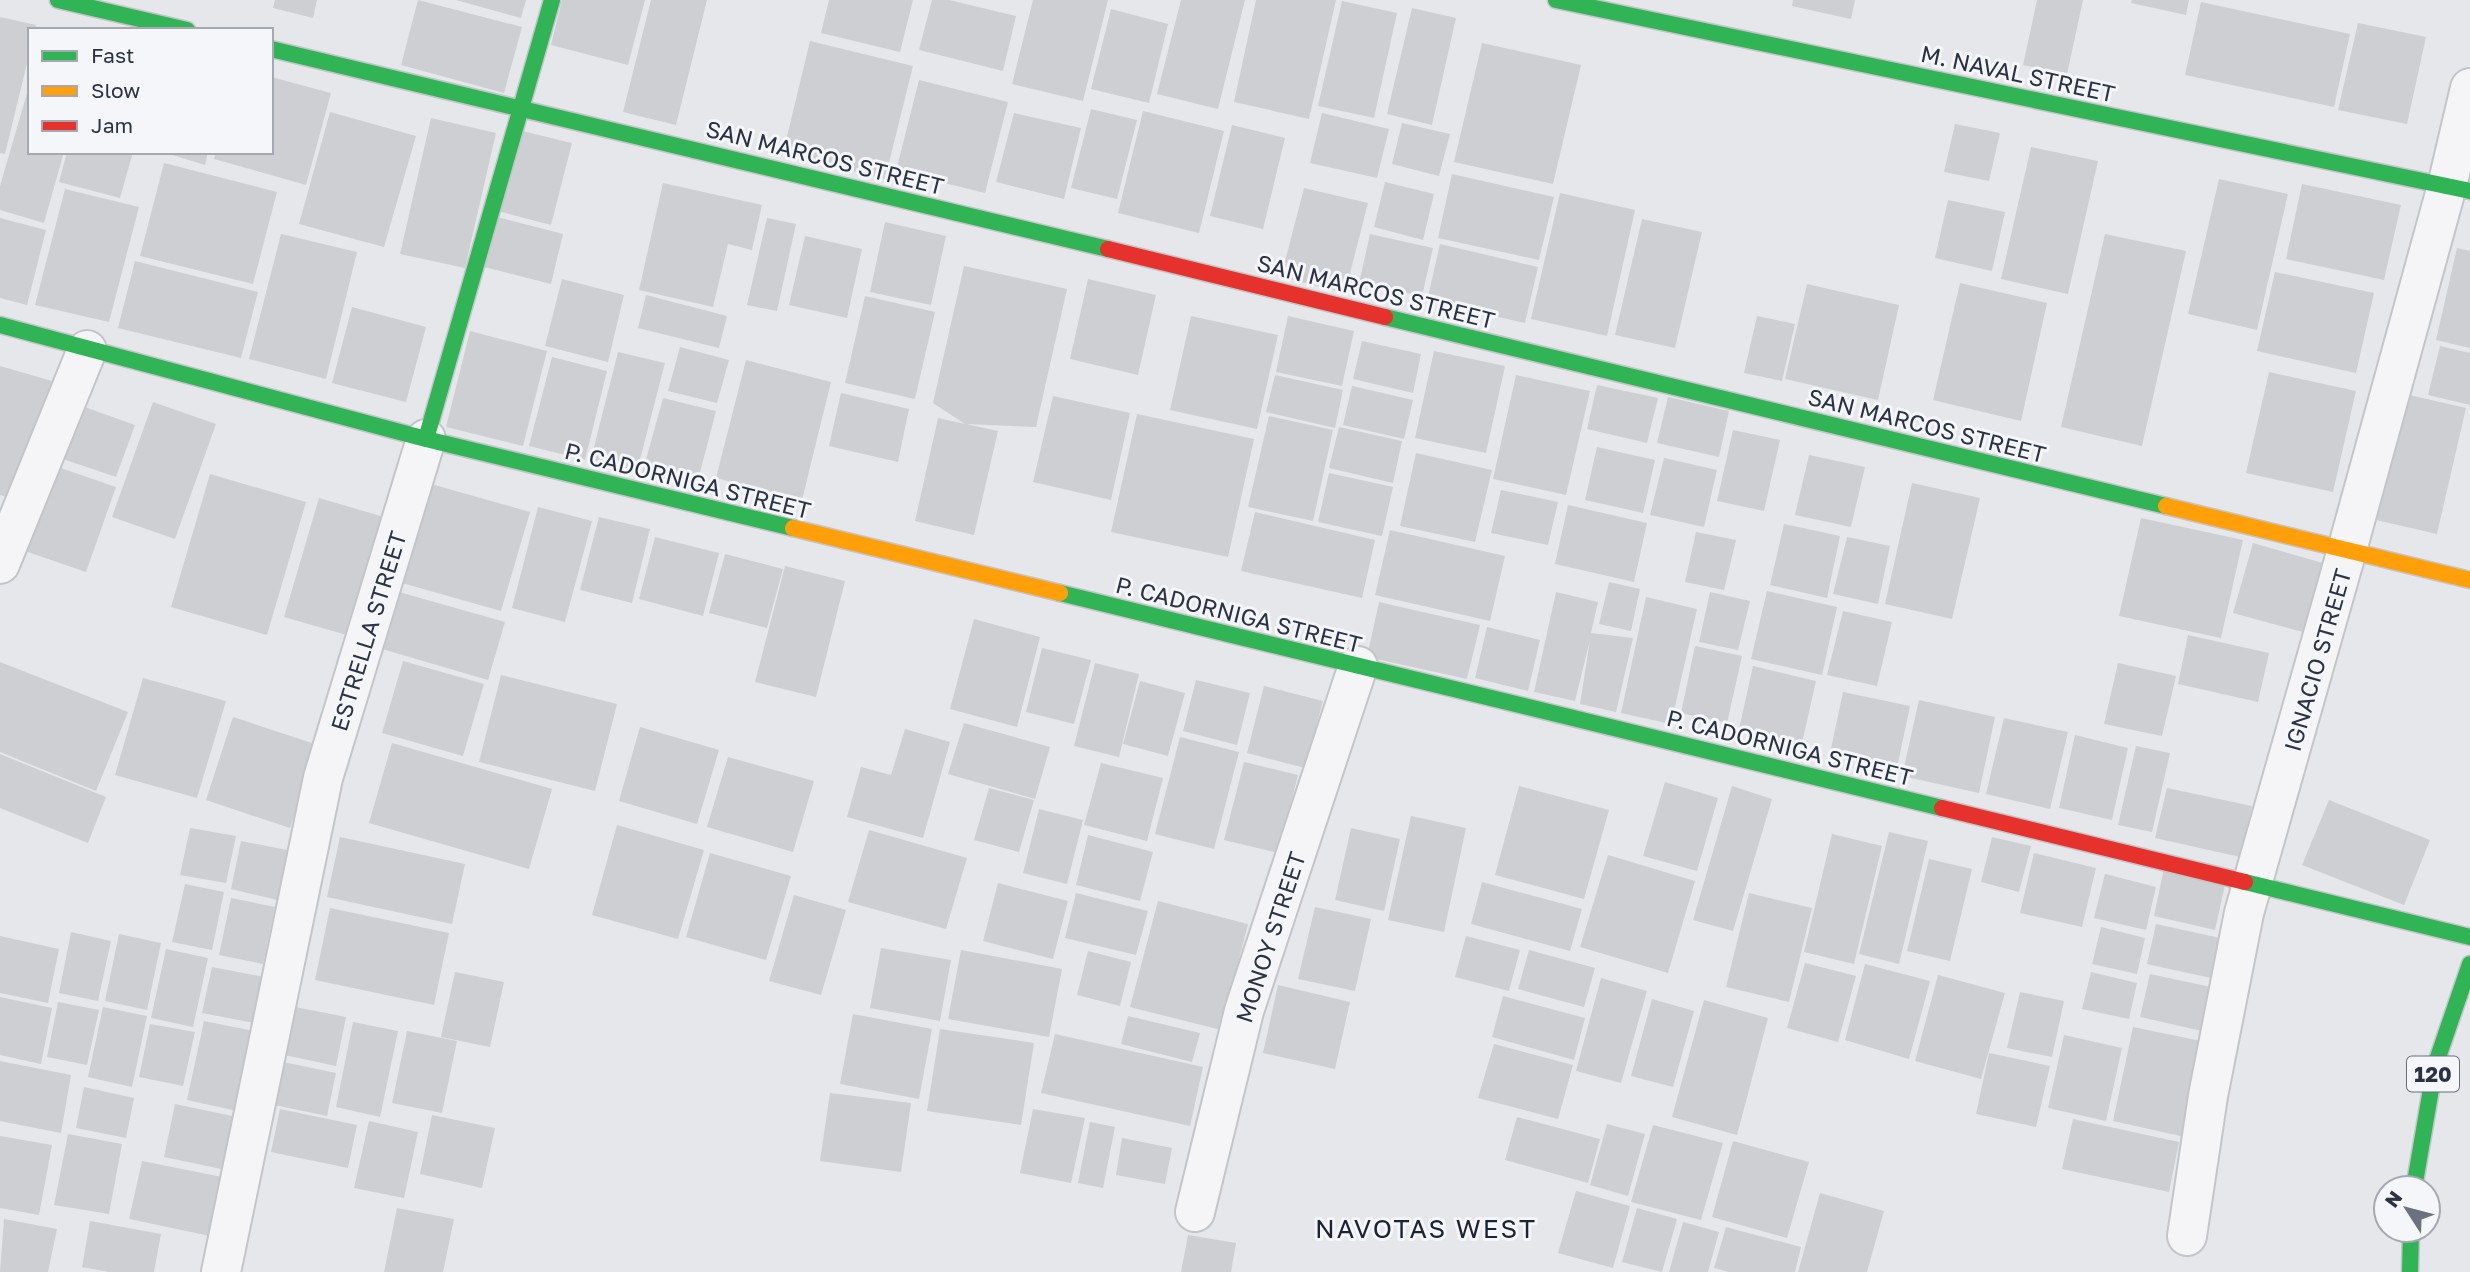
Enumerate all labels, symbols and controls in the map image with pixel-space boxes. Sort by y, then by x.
legend [28,28,273,154]
street label: M. NAVAL STREET [1918,39,2118,107]
text: Fast [91,42,134,68]
text: Slow [91,77,140,103]
text: Jam [91,112,133,138]
street label: SAN MARCOS STREET [703,114,947,200]
street label: SAN MARCOS STREET [1254,248,1498,334]
street label: SAN MARCOS STREET [1805,382,2049,468]
street label: P. CADORNIGA STREET [562,436,814,524]
street label: ESTRELLA STREET [324,528,412,734]
street label: IGNACIO STREET [2278,566,2356,754]
street label: P. CADORNIGA STREET [1113,570,1365,658]
street label: P. CADORNIGA STREET [1664,703,1916,791]
street label: MONOY STREET [1229,848,1311,1026]
road number: 120 [2407,1056,2459,1092]
north arrow [2372,1174,2442,1244]
text: N [2379,1186,2406,1211]
district label: NAVOTAS WEST [1315,1213,1537,1244]

